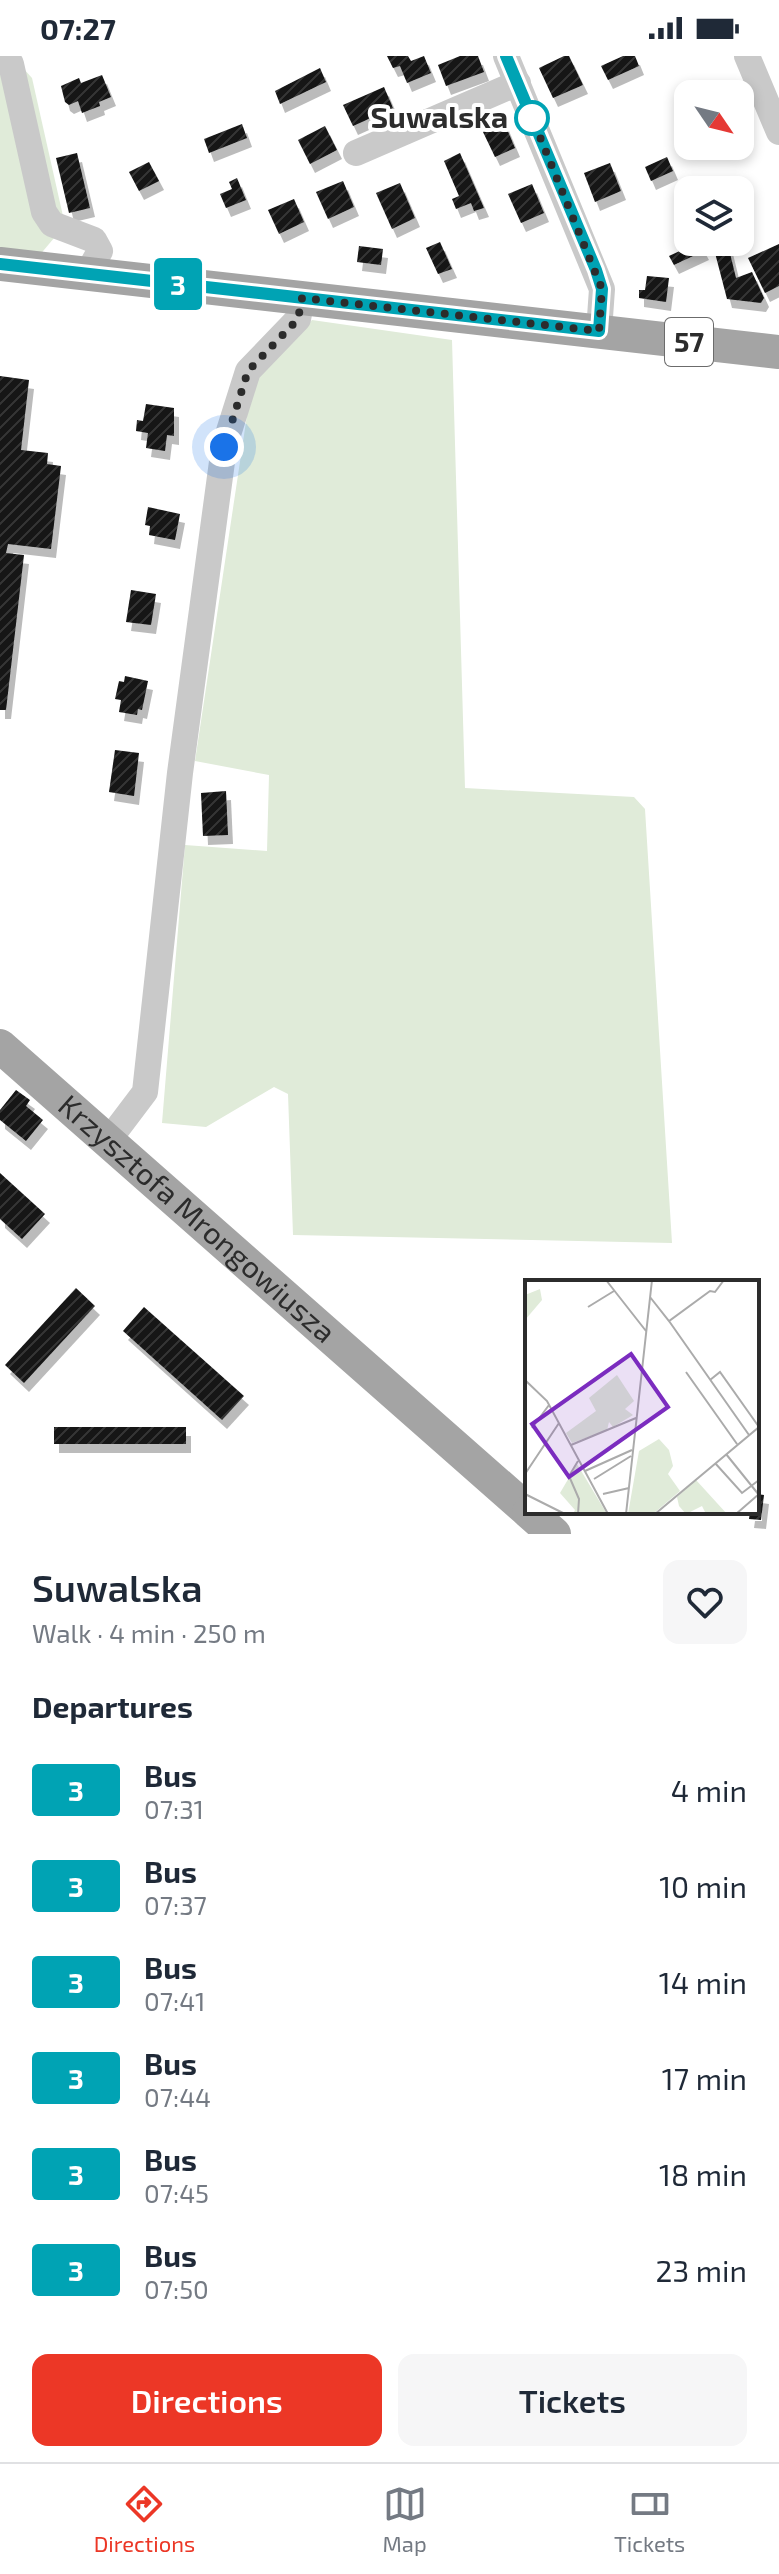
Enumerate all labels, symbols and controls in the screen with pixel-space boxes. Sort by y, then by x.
text: 07:27 [40,10,116,46]
north arrow [674,80,754,160]
map controls [674,80,754,256]
place label: Suwalska [371,98,508,134]
marker: Suwalska [515,101,549,135]
button: layers [674,176,754,256]
line badge: 3 [152,258,204,310]
text: 3 [170,267,186,301]
road number: 57 [665,318,713,366]
your location [204,427,244,467]
street label: Krzysztofa Mrongowiusza [52,1086,344,1349]
inset map [525,1280,759,1514]
button: heart [663,1560,747,1644]
text: Suwalska [32,1564,203,1610]
text: Walk · 4 min · 250 m [32,1617,266,1648]
text: Departures [32,1688,193,1724]
text: Bus [144,1757,197,1793]
text: 4 min [671,1772,747,1808]
text: 3 [68,1773,84,1807]
text: 07:31 [144,1793,204,1824]
text: Bus [144,1853,197,1889]
text: 10 min [659,1868,747,1904]
text: 3 [68,1869,84,1903]
text: 07:37 [144,1889,207,1920]
text: Bus [144,1949,197,1985]
text: 14 min [659,1964,747,2000]
text: 3 [68,1965,84,1999]
text: 07:41 [144,1985,205,2016]
text: Bus [144,2045,197,2081]
text: 17 min [662,2060,747,2096]
text: 3 [68,2061,84,2095]
text: 07:44 [144,2081,211,2112]
text: Bus [144,2141,197,2177]
text: 18 min [659,2156,747,2192]
text: 3 [68,2157,84,2191]
text: 07:45 [144,2177,209,2208]
text: Bus [144,2237,197,2273]
text: 23 min [656,2252,747,2288]
text: 3 [68,2253,84,2287]
text: 07:50 [144,2273,209,2304]
button: Directions [32,2354,382,2446]
button: Tickets [398,2354,747,2446]
tab: Directions [94,2482,195,2556]
tab: Map [383,2482,427,2556]
tab: Tickets [614,2482,685,2556]

